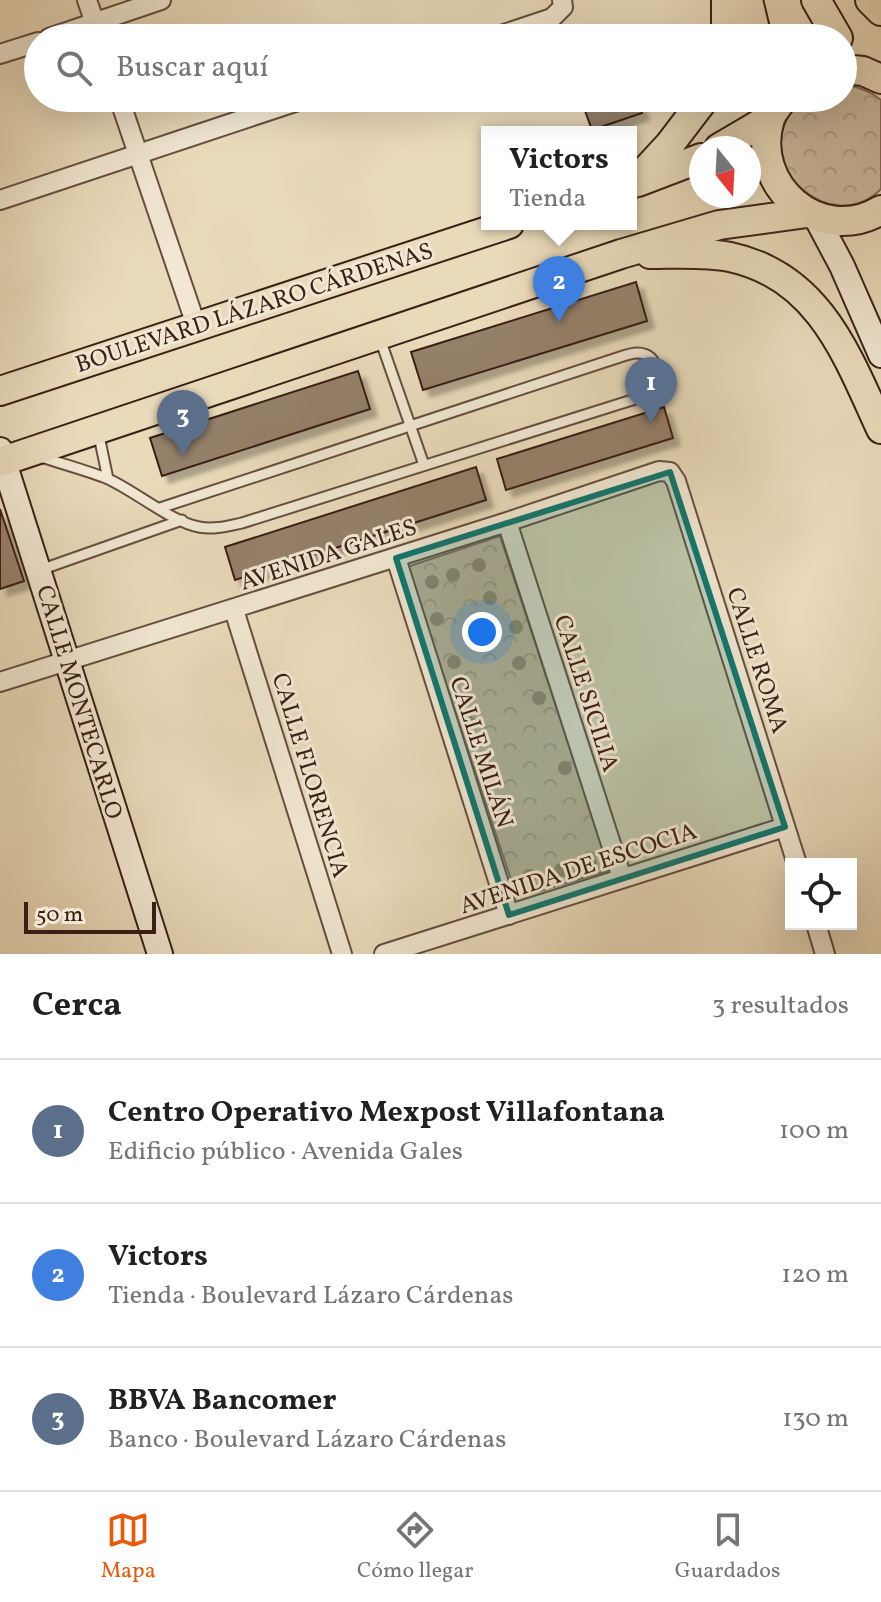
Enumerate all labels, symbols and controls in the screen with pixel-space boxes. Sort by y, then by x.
search box [24,24,857,112]
icon: search [52,46,96,90]
text: Buscar aquí [116,47,269,89]
popup [481,126,637,230]
north arrow [689,136,761,208]
text: Victors [509,139,609,181]
text: Tienda [509,181,586,217]
street label: BOULEVARD LÁZARO CÁRDENAS [72,235,438,383]
pin: 2 [533,256,585,322]
pin: 1 [625,357,677,423]
pin: 3 [157,390,209,456]
street label: AVENIDA GALES [236,511,421,601]
street label: CALLE MONTECARLO [26,581,130,824]
street label: CALLE ROMA [717,583,796,738]
street label: CALLE SICILIA [544,611,626,776]
your location [462,612,502,652]
street label: CALLE FLORENCIA [262,669,356,882]
street label: CALLE MILÁN [440,673,521,833]
street label: AVENIDA DE ESCOCIA [456,815,702,924]
map controls [785,858,857,930]
button: locate [785,858,857,930]
scale bar [24,898,156,934]
text: 50 m [36,900,83,931]
text: Cerca [32,983,122,1030]
text: 3 resultados [712,988,849,1024]
text: Centro Operativo Mexpost Villafontana [108,1092,665,1134]
text: 1 [53,1113,63,1149]
text: 100 m [779,1113,849,1149]
text: Edificio público · Avenida Gales [108,1134,463,1170]
text: Victors [108,1236,208,1278]
text: 2 [51,1257,65,1293]
text: 120 m [781,1257,849,1293]
text: Tienda · Boulevard Lázaro Cárdenas [108,1278,513,1314]
text: BBVA Bancomer [108,1380,337,1422]
text: 3 [51,1401,65,1437]
text: 130 m [782,1401,849,1437]
text: Banco · Boulevard Lázaro Cárdenas [108,1422,506,1458]
tab: Mapa [101,1508,156,1587]
tab: Cómo llegar [357,1508,474,1587]
tab: Guardados [675,1508,780,1587]

